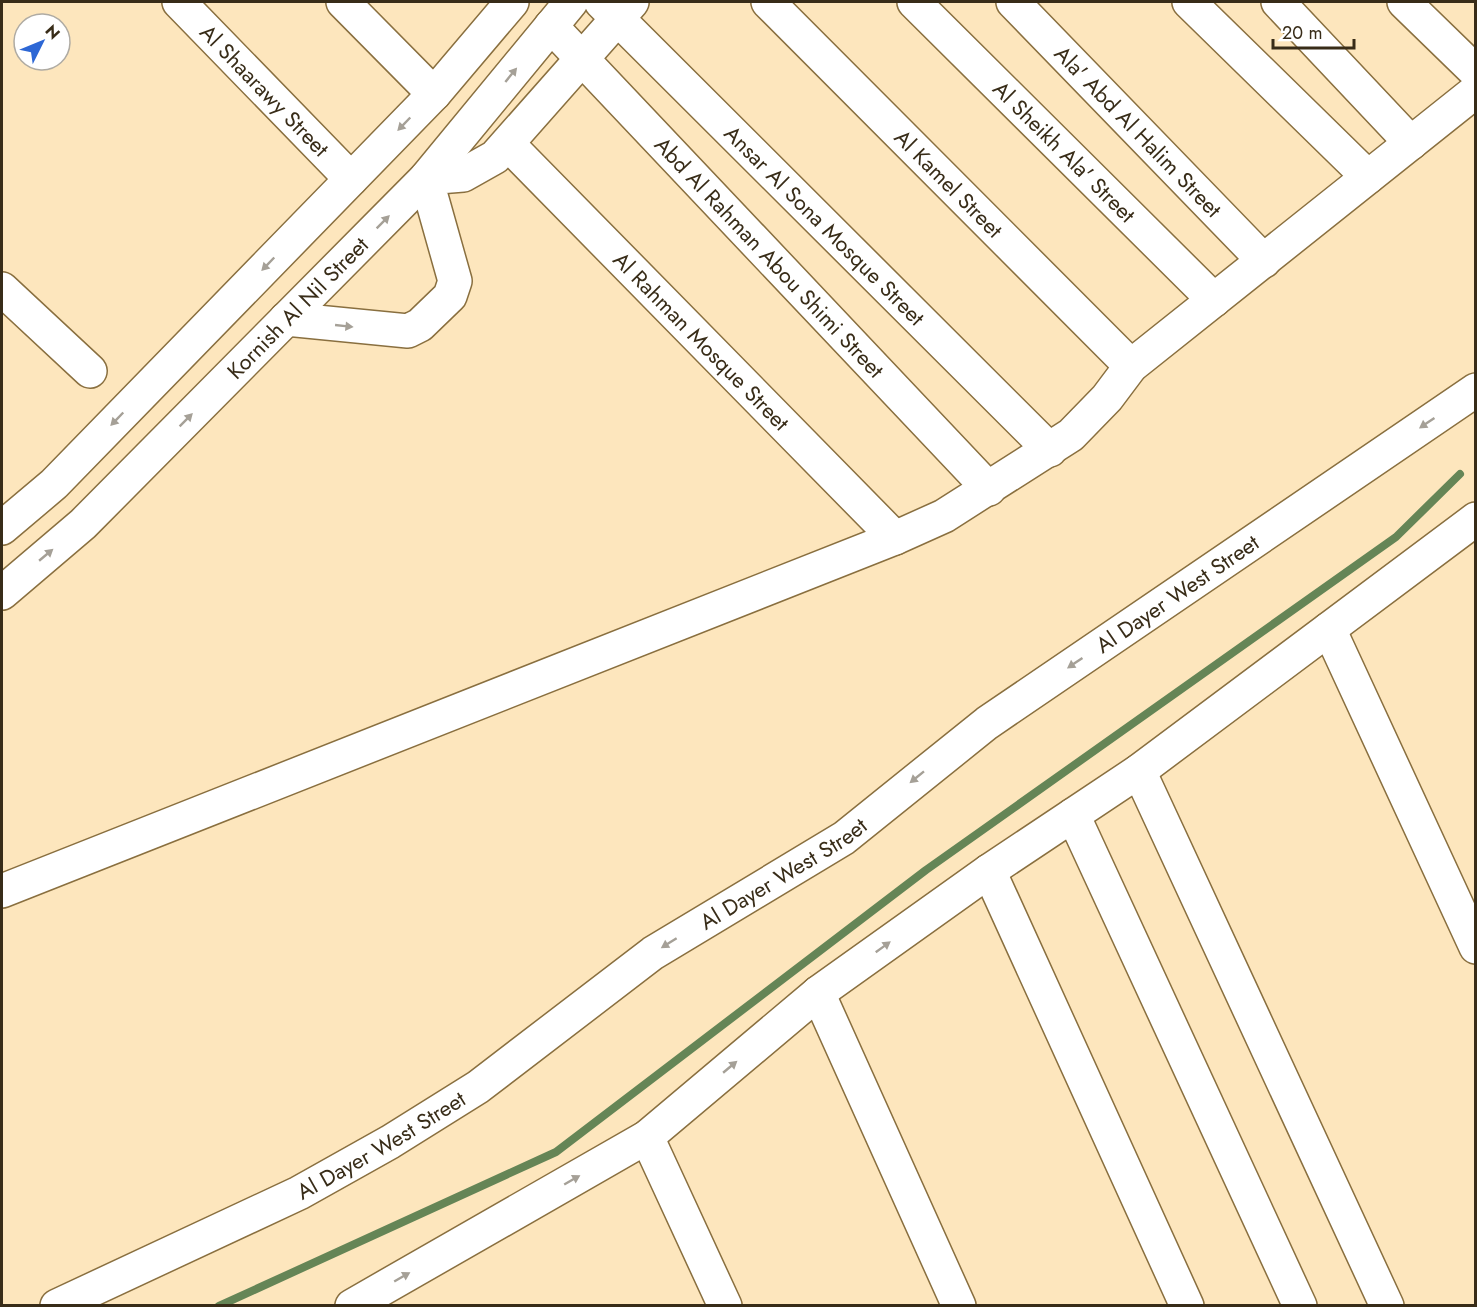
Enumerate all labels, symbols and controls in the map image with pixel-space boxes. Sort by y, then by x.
north arrow [12,12,72,72]
scale bar [1273,12,1354,50]
street label: Al Shaarawy Street [193,17,337,164]
text: N [40,20,65,45]
text: 20 m [1282,20,1322,46]
street label: Ala' Abd Al Halim Street [1047,38,1230,225]
one-way arrow [504,67,517,83]
street label: Al Sheikh Ala' Street [986,73,1143,230]
one-way arrow [397,117,411,132]
street label: Ansar Al Sona Mosque Street [717,118,933,333]
street label: Al Kamel Street [887,122,1011,245]
street label: Abd Al Rahman Abou Shimi Street [647,129,892,385]
one-way arrow [375,215,389,229]
street label: Kornish Al Nil Street [220,229,376,386]
street label: Al Rahman Mosque Street [606,244,797,438]
one-way arrow [261,257,275,272]
one-way arrow [334,321,353,330]
one-way arrow [111,412,125,426]
one-way arrow [179,413,193,427]
one-way arrow [1419,417,1435,428]
street label: Al Dayer West Street [1089,526,1266,661]
one-way arrow [38,549,53,562]
one-way arrow [1068,657,1084,669]
one-way arrow [910,770,925,783]
street label: Al Dayer West Street [693,809,874,937]
one-way arrow [661,938,677,949]
one-way arrow [875,941,891,953]
one-way arrow [722,1061,738,1074]
street label: Al Dayer West Street [291,1082,472,1207]
one-way arrow [564,1175,581,1185]
one-way arrow [394,1272,411,1282]

